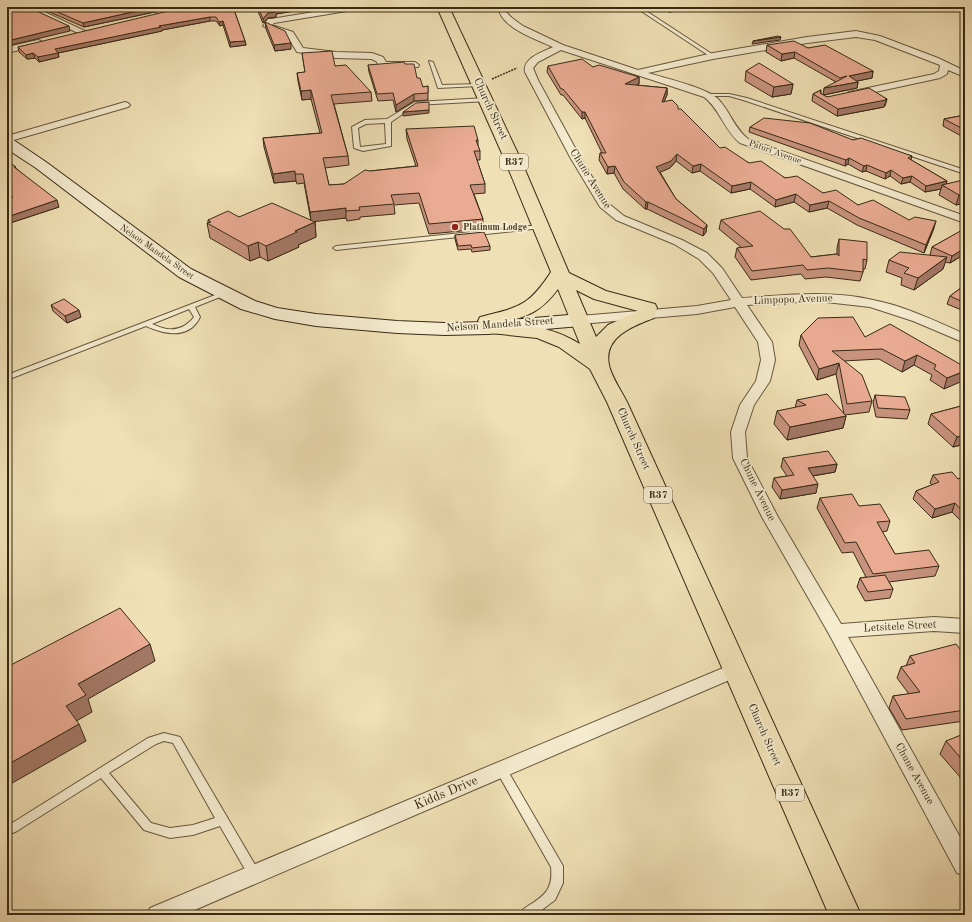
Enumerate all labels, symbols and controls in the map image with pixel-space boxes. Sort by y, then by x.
street label: Church Street [471,76,509,142]
street label: Pafuri Avenue [748,138,802,166]
street label: Chune Avenue [567,147,613,211]
road number: R37 [500,154,528,170]
marker: Platinum Lodge [450,222,460,232]
street label: Nelson Mandela Street [118,223,196,281]
place label: Platinum Lodge [463,223,527,232]
street label: Limpopo Avenue [753,293,833,307]
street label: Nelson Mandela Street [446,316,554,334]
street label: Church Street [614,406,652,472]
street label: Chune Avenue [737,457,777,523]
road number: R37 [644,487,672,503]
street label: Letsitele Street [863,620,937,634]
street label: Church Street [745,702,783,768]
street label: Chune Avenue [893,741,935,807]
street label: Kidds Drive [412,774,480,812]
road number: R37 [776,785,804,801]

